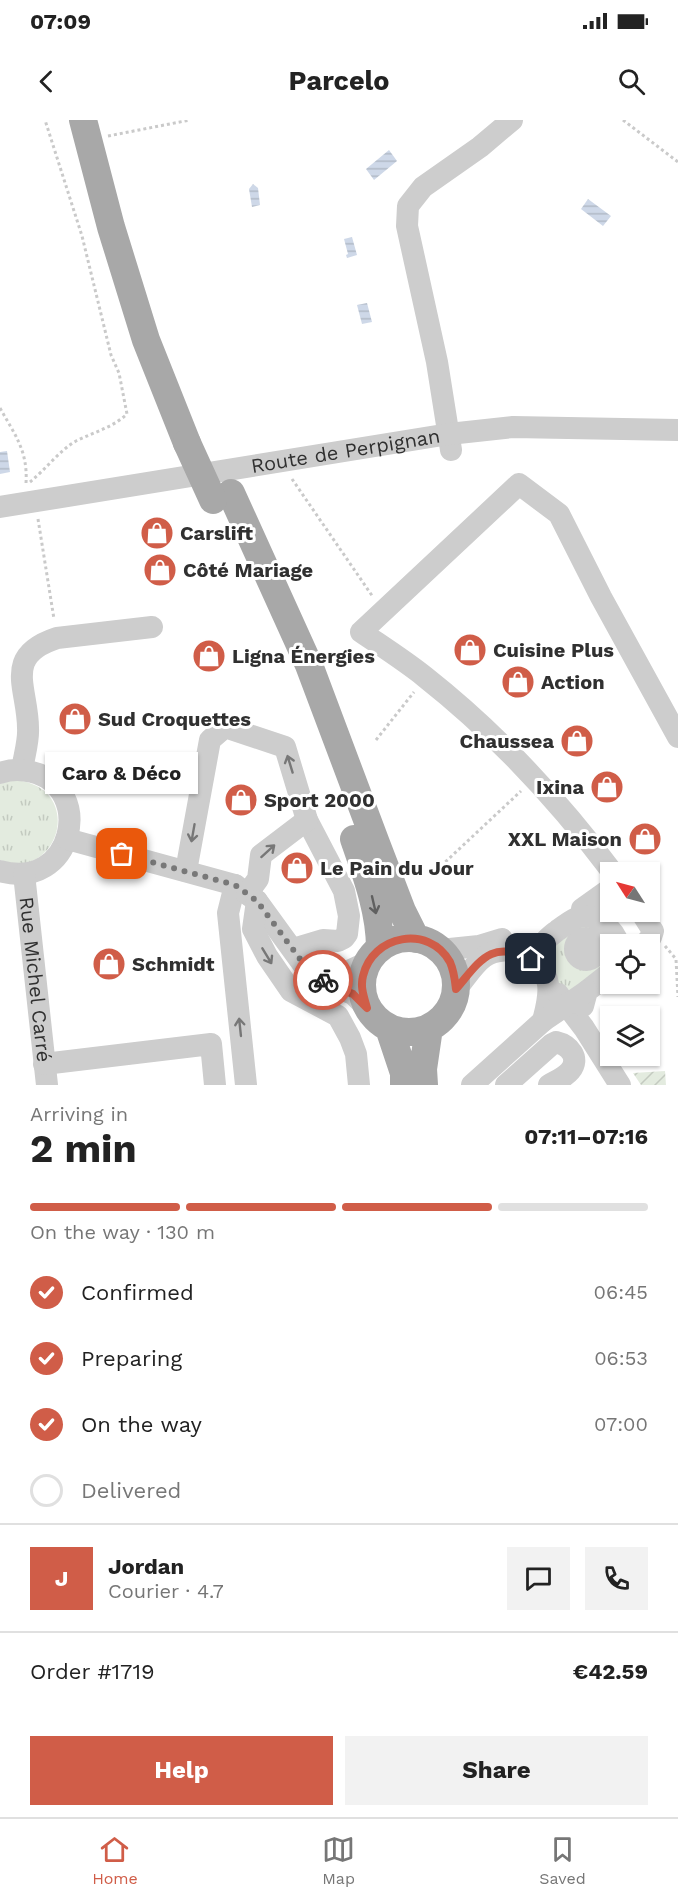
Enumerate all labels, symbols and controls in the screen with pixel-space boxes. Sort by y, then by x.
text: 07:09 [30,9,91,34]
icon: back [30,65,63,98]
text: Parcelo [288,65,390,97]
icon: search [615,65,648,98]
street label: Route de Perpignan [249,424,442,478]
shop icon: Carslift [139,515,175,551]
place label: Carslift [180,521,253,545]
shop icon: Côté Mariage [142,552,178,588]
place label: Côté Mariage [183,558,313,582]
shop icon: Cuisine Plus [452,632,488,668]
shop icon: Ligna Énergies [191,638,227,674]
place label: Cuisine Plus [493,638,614,662]
place label: Ligna Énergies [232,644,375,668]
shop icon: Action [500,664,536,700]
place label: Action [541,670,605,694]
shop icon: Sud Croquettes [57,701,93,737]
place label: Sud Croquettes [98,707,251,731]
shop icon: Chaussea [559,723,595,759]
place label: Chaussea [460,729,554,753]
callout: Caro & Déco [45,752,198,794]
one-way arrow [284,755,295,774]
text: Caro & Déco [62,761,181,785]
shop icon: Ixina [589,769,625,805]
place label: Ixina [536,775,584,799]
shop icon: Sport 2000 [223,782,259,818]
place label: Sport 2000 [264,788,375,812]
shop icon: XXL Maison [627,821,663,857]
one-way arrow [187,822,198,842]
place label: XXL Maison [508,827,622,851]
pin [96,828,147,879]
icon: bag [105,837,138,870]
one-way arrow [260,844,275,858]
shop icon: Le Pain du Jour [279,850,315,886]
place label: Le Pain du Jour [320,856,474,880]
north arrow [600,862,660,922]
map controls [600,862,660,1066]
street label: Rue Michel Carré [15,895,56,1063]
one-way arrow [368,895,380,914]
pin [505,933,556,984]
button: locate [600,934,660,994]
icon: home [514,942,547,975]
shop icon: Schmidt [91,946,127,982]
one-way arrow [262,947,274,964]
courier [293,950,353,1010]
place label: Schmidt [132,952,215,976]
icon: bike [307,964,340,997]
button: layers [600,1006,660,1066]
one-way arrow [234,1017,245,1037]
text: Arriving in [30,1102,128,1126]
text: 07:11–07:16 [524,1124,648,1149]
text: 2 min [30,1126,137,1171]
text: On the way · 130 m [30,1220,215,1244]
icon: check [30,1276,63,1309]
text: Confirmed [81,1280,194,1305]
text: 06:45 [594,1280,648,1304]
icon: check [30,1342,63,1375]
text: Preparing [81,1346,182,1371]
text: 06:53 [594,1346,648,1370]
icon: check [30,1408,63,1441]
text: On the way [81,1412,202,1437]
text: 07:00 [594,1412,648,1436]
text: Delivered [81,1478,181,1503]
button: chat [507,1547,570,1610]
button: phone [585,1547,648,1610]
text: Jordan [108,1554,184,1579]
text: J [55,1566,68,1591]
text: Courier · 4.7 [108,1579,224,1603]
text: Order #1719 [30,1659,155,1684]
text: €42.59 [573,1659,648,1684]
button: Help [30,1736,333,1805]
button: Share [345,1736,648,1805]
tab: Home [92,1833,138,1888]
tab: Map [322,1833,355,1888]
tab: Saved [539,1833,586,1888]

